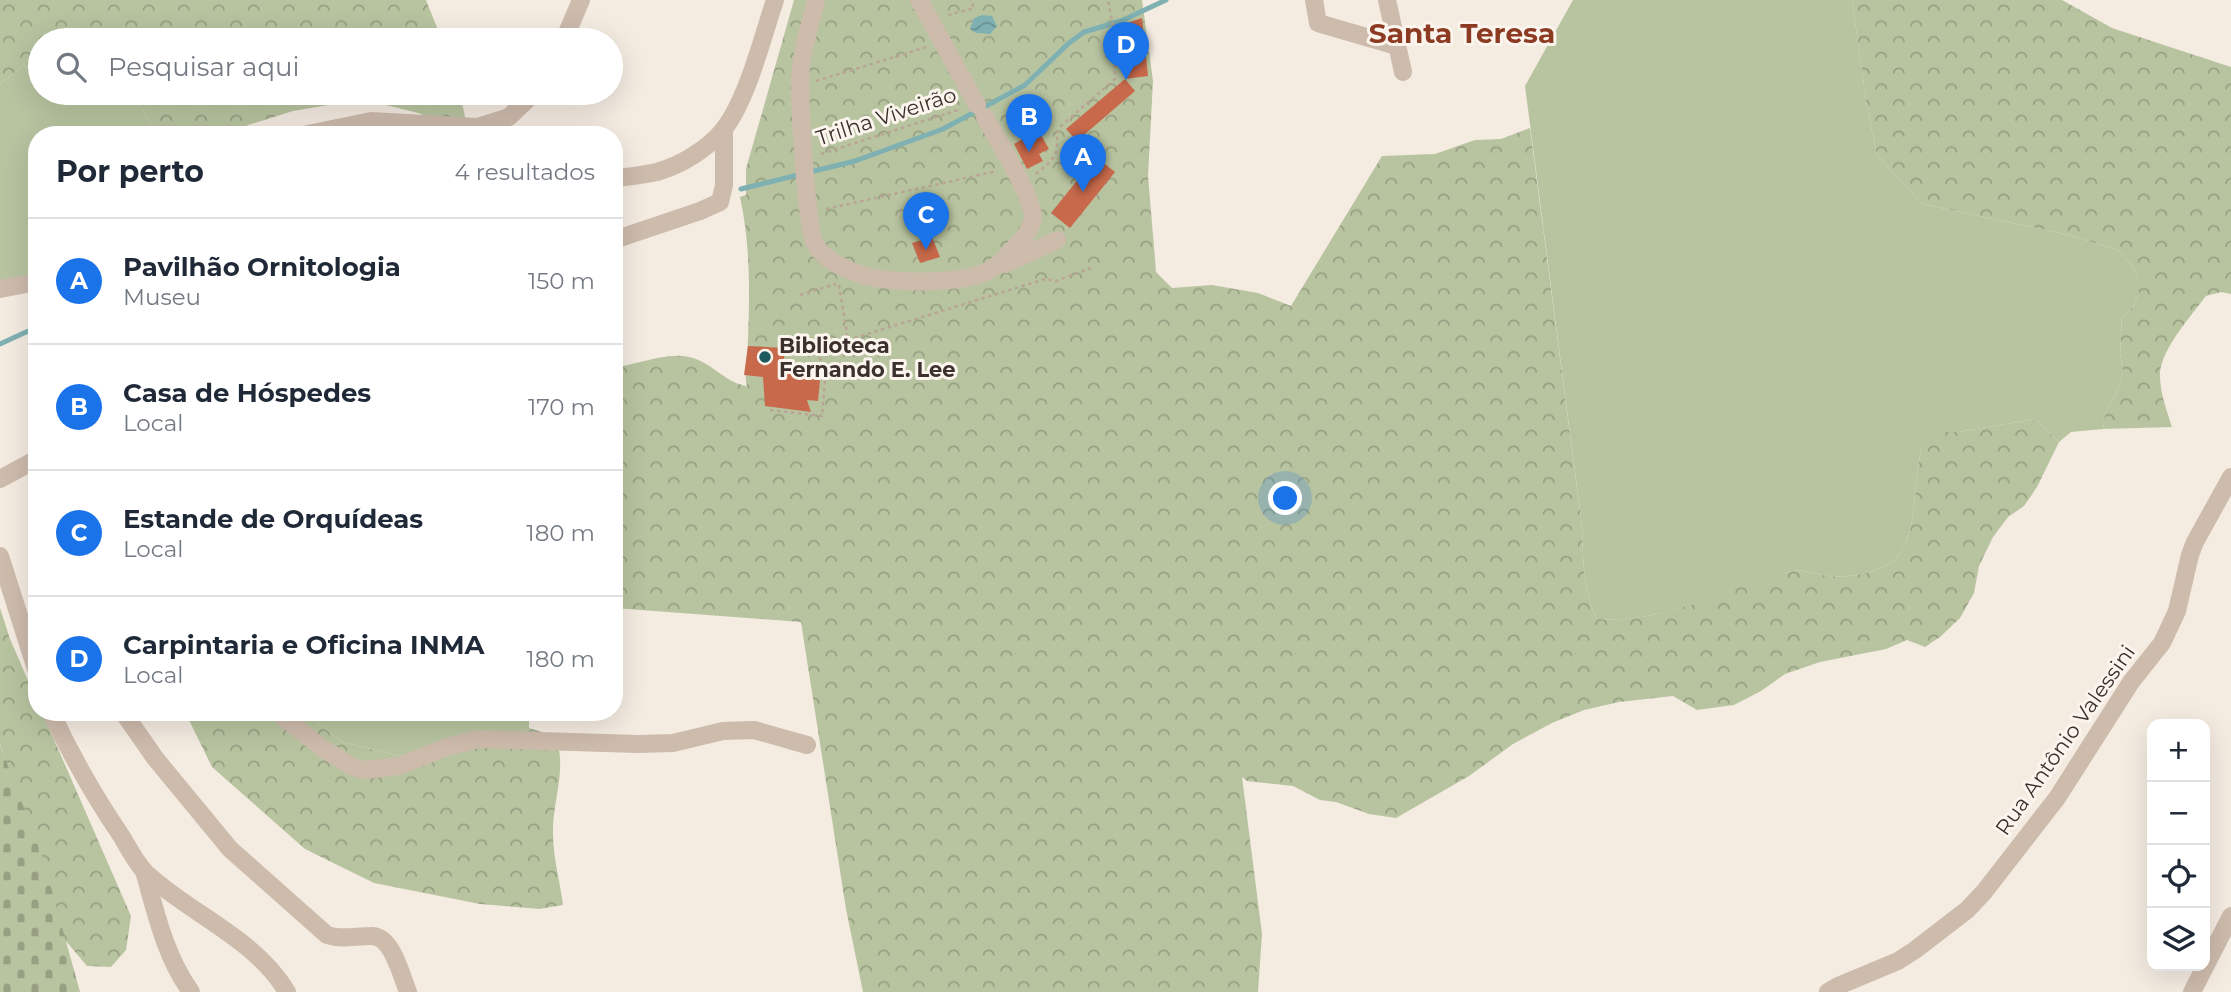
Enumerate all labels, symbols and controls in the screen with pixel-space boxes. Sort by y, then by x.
district label: Santa Teresa [1369,16,1555,50]
pin: D [1103,22,1149,80]
search box [28,28,623,105]
icon: search [52,48,90,86]
text: Pesquisar aqui [108,51,300,83]
street label: Trilha Viveirão [813,82,959,150]
pin: B [1006,94,1052,152]
pin: A [1060,134,1106,192]
text: Por perto [56,153,204,190]
text: 4 resultados [455,158,595,186]
pin: C [903,192,949,250]
text: Pavilhão Ornitologia [123,251,401,283]
text: A [70,267,88,295]
text: 150 m [528,267,595,295]
text: Museu [123,283,201,311]
place label: Biblioteca Fernando E. Lee [779,333,956,382]
marker: Biblioteca Fernando E. Lee [757,349,773,365]
text: Casa de Hóspedes [123,377,371,409]
text: B [70,393,88,421]
text: 170 m [528,393,595,421]
text: Local [123,409,184,437]
your location [1268,481,1302,515]
text: Estande de Orquídeas [123,503,423,535]
text: C [71,519,87,547]
text: 180 m [526,519,595,547]
text: Local [123,535,184,563]
text: Carpintaria e Oficina INMA [123,629,484,661]
street label: Rua Antônio Valessini [1990,640,2140,840]
text: D [70,645,89,673]
text: 180 m [526,645,595,673]
text: Local [123,661,184,689]
map controls [2147,719,2210,971]
button: + [2147,719,2210,782]
button: − [2147,782,2210,845]
button: locate [2147,845,2210,908]
button: layers [2147,908,2210,971]

